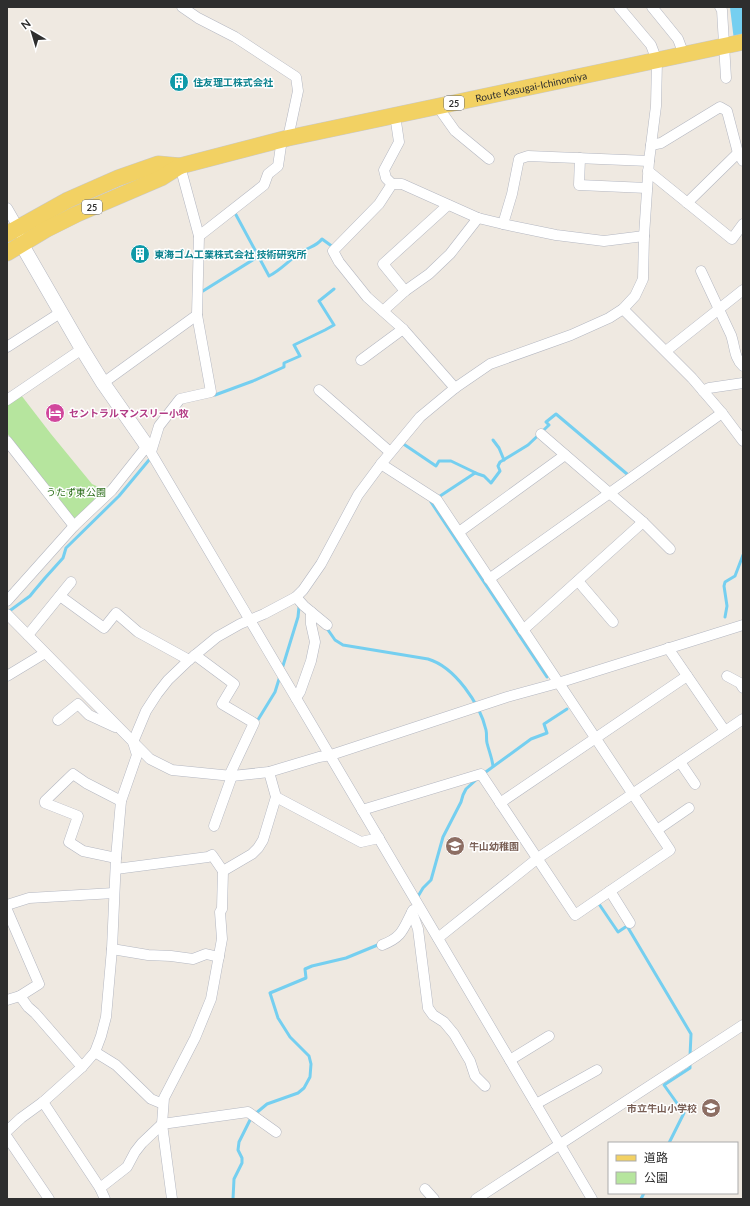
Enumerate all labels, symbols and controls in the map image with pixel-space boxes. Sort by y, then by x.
north arrow [12,12,52,52]
text: N [18,16,33,31]
street label: Route Kasugai-Ichinomiya [474,69,588,104]
building icon: 住友理工株式会社 [168,71,190,93]
place label: 住友理工株式会社 [193,76,274,88]
road number: 25 [444,96,464,110]
road number: 25 [82,200,102,214]
building icon: 東海ゴム工業株式会社 技術研究所 [129,243,151,265]
place label: 東海ゴム工業株式会社 技術研究所 [154,248,306,260]
hotel icon: セントラルマンスリー小牧 [44,402,66,424]
place label: セントラルマンスリー小牧 [69,407,189,419]
park label: うたず東公園 [46,486,106,498]
school or university icon: 牛山幼稚園 [444,835,466,857]
place label: 牛山幼稚園 [469,840,519,852]
school or university icon: 市立牛山小学校 [700,1097,722,1119]
place label: 市立牛山小学校 [627,1102,697,1114]
legend [608,1142,738,1194]
text: 道路 [644,1150,668,1165]
text: 公園 [644,1170,668,1185]

